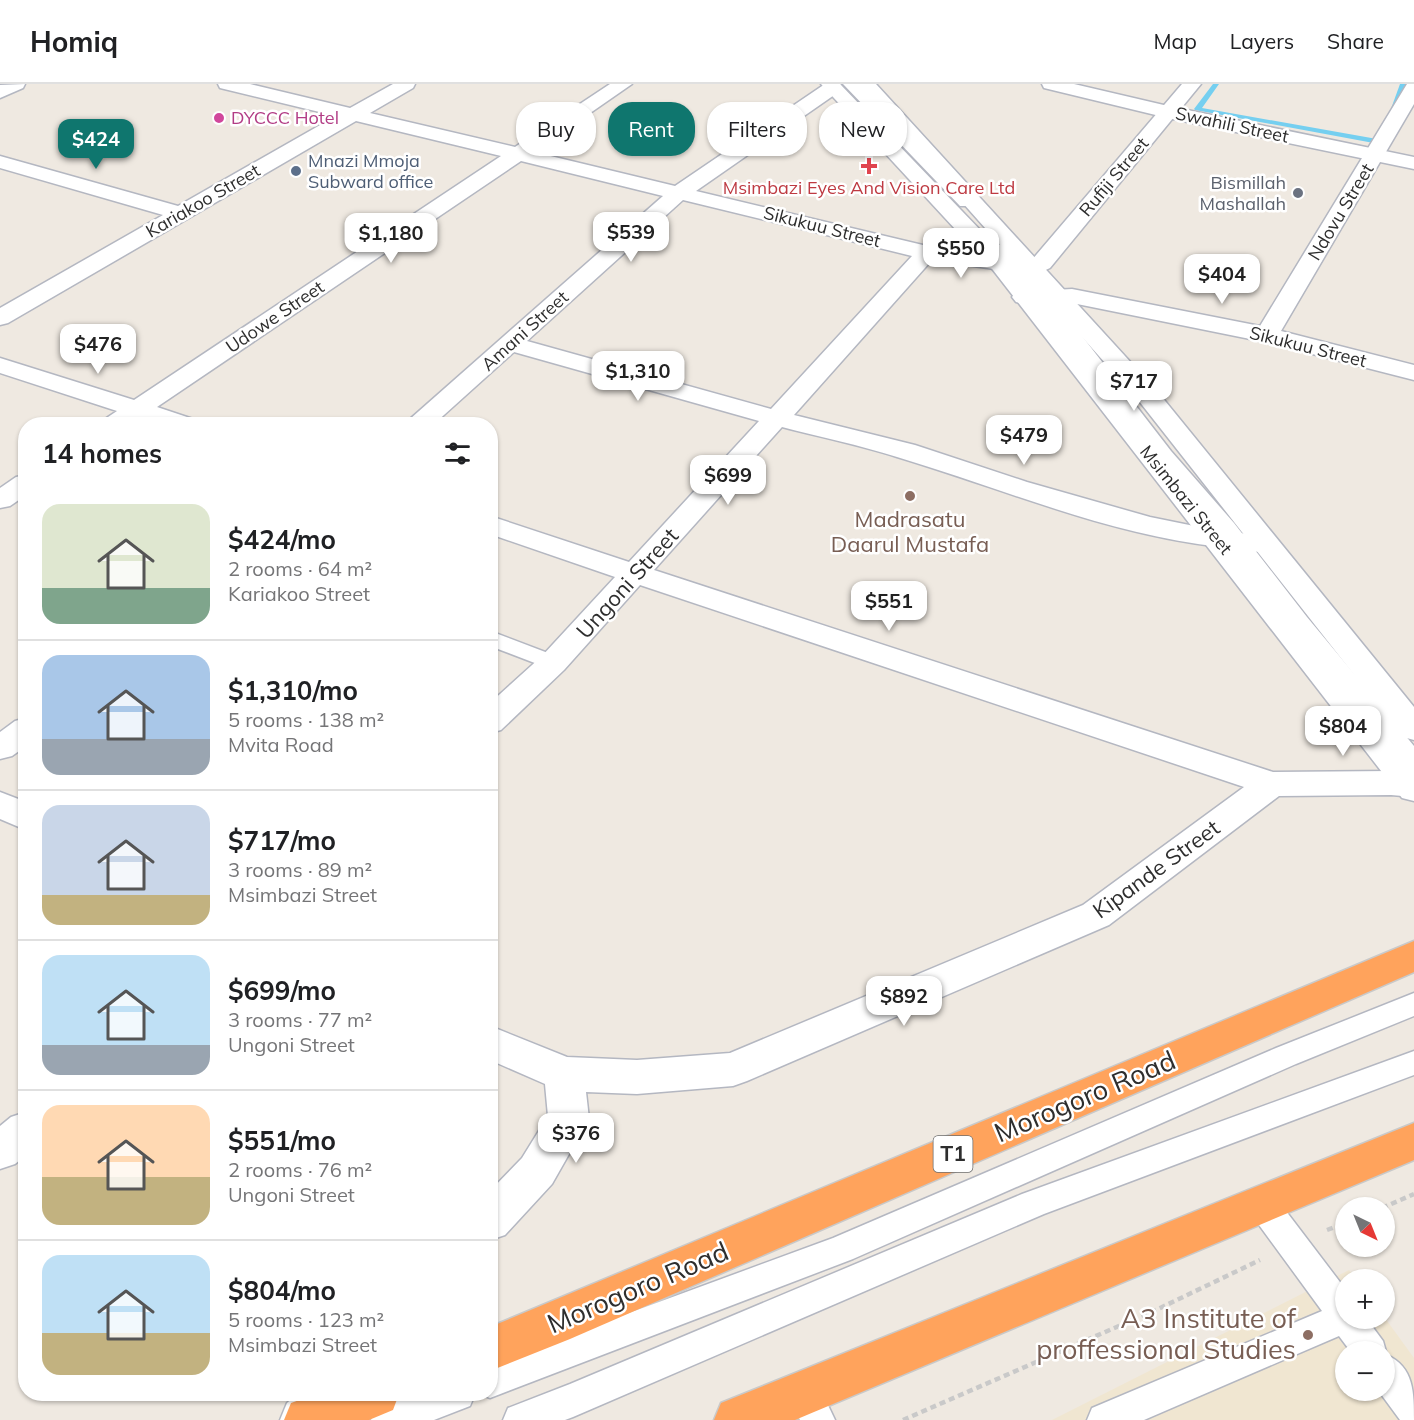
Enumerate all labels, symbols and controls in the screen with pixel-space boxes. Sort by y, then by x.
text: Homiq [30,24,118,59]
text: Map [1154,28,1197,54]
text: Layers [1230,28,1294,54]
text: Share [1327,28,1384,54]
street label: Swahili Street [1173,101,1291,148]
chip: Buy [516,102,596,156]
chip: Rent [608,102,695,156]
chip: Filters [707,102,807,156]
chip: New [819,102,907,156]
place label: DYCCC Hotel [231,106,339,129]
marker: DYCCC Hotel [212,111,226,125]
pin: $424 [60,119,132,170]
text: $424 [72,126,120,151]
street label: Rufiji Street [1074,132,1153,221]
place label: Mnazi Mmoja Subward office [308,149,433,193]
marker: Msimbazi Eyes And Vision Care Ltd [860,157,878,175]
street label: Kariakoo Street [142,159,264,243]
street label: Ndovu Street [1303,159,1378,264]
marker: Mnazi Mmoja Subward office [289,164,303,178]
place label: Bismillah Mashallah [1200,171,1286,215]
place label: Msimbazi Eyes And Vision Care Ltd [723,176,1015,199]
marker: Bismillah Mashallah [1291,186,1305,200]
street label: Sikukuu Street [761,201,883,252]
pin: $539 [595,212,667,263]
pin: $1,180 [342,213,440,264]
text: $539 [607,219,655,244]
text: $1,180 [359,220,423,245]
pin: $550 [925,228,997,279]
text: $550 [937,235,985,260]
pin: $404 [1186,254,1258,305]
text: $404 [1198,261,1246,286]
street label: Udowe Street [221,275,328,358]
street label: Amani Street [476,286,573,376]
street label: Sikukuu Street [1247,321,1369,372]
pin: $476 [62,324,134,375]
text: $476 [74,331,122,356]
pin: $1,310 [589,351,687,402]
text: $1,310 [606,358,670,383]
pin: $717 [1098,361,1170,412]
text: $717 [1110,368,1158,393]
pin: $479 [988,415,1060,466]
text: $479 [1000,422,1048,447]
text: 14 homes [42,437,162,470]
icon: filters [441,437,474,470]
street label: Msimbazi Street [1135,440,1238,559]
pin: $699 [692,455,764,506]
text: $699 [704,462,752,487]
marker: Madrasatu Daarul Mustafa [903,489,917,503]
place label: Madrasatu Daarul Mustafa [831,505,989,558]
street label: Ungoni Street [570,522,684,644]
text: $424/mo [228,523,336,556]
icon: home [90,528,162,600]
text: 2 rooms · 64 m² [228,556,372,581]
text: Kariakoo Street [228,581,370,606]
pin: $551 [853,581,925,632]
text: $551 [865,588,913,613]
text: $1,310/mo [228,674,358,707]
icon: home [90,679,162,751]
pin: $804 [1307,706,1379,757]
text: 5 rooms · 138 m² [228,707,384,732]
text: $804 [1319,713,1367,738]
text: Mvita Road [228,732,334,757]
street label: Kipande Street [1087,813,1225,924]
text: $717/mo [228,824,336,857]
icon: home [90,829,162,901]
text: 3 rooms · 89 m² [228,857,372,882]
text: Msimbazi Street [228,882,377,907]
text: $699/mo [228,974,336,1007]
pin: $892 [868,976,940,1027]
icon: home [90,979,162,1051]
text: $892 [880,983,928,1008]
text: 3 rooms · 77 m² [228,1007,372,1032]
text: Ungoni Street [228,1032,355,1057]
street label: Morogoro Road [989,1043,1180,1150]
pin: $376 [540,1113,612,1164]
text: $376 [552,1120,600,1145]
text: $551/mo [228,1124,336,1157]
icon: home [90,1129,162,1201]
road number: T1 [934,1136,972,1172]
text: 2 rooms · 76 m² [228,1157,372,1182]
text: Ungoni Street [228,1182,355,1207]
north arrow [1335,1197,1395,1257]
map controls [1335,1197,1395,1401]
street label: Morogoro Road [542,1234,733,1341]
button: + [1335,1269,1395,1329]
text: $804/mo [228,1274,336,1307]
icon: home [90,1279,162,1351]
place label: A3 Institute of proffessional Studies [1036,1301,1297,1366]
text: 5 rooms · 123 m² [228,1307,384,1332]
marker: A3 Institute of proffessional Studies [1301,1328,1315,1342]
text: Msimbazi Street [228,1332,377,1357]
button: − [1335,1341,1395,1401]

